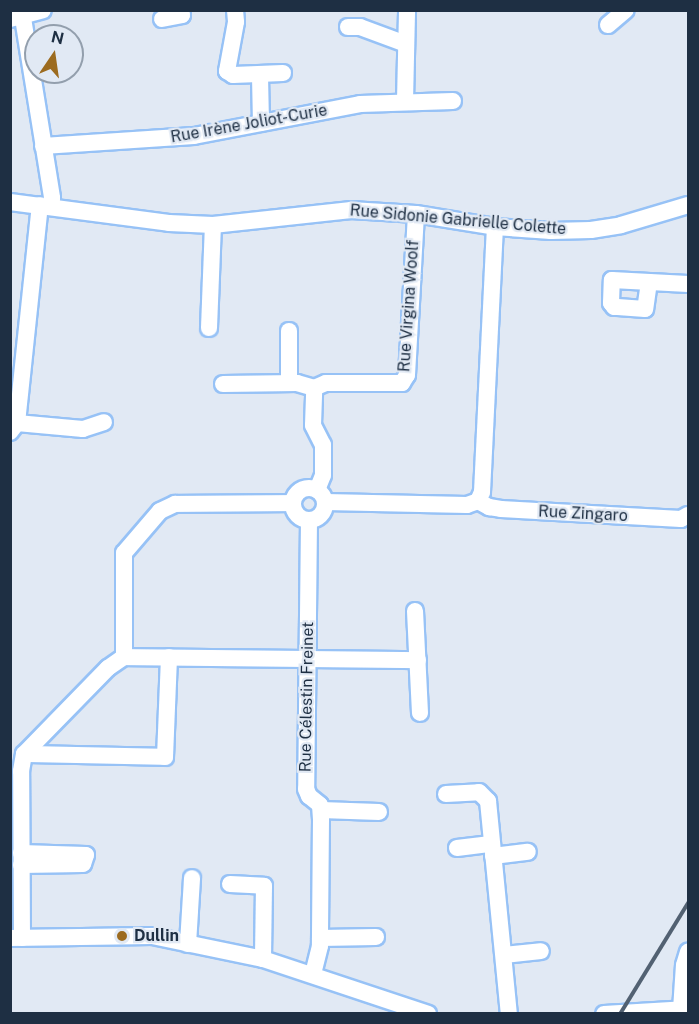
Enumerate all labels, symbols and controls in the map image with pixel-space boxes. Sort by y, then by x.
north arrow [24,24,84,84]
text: N [49,27,66,49]
street label: Rue Irène Joliot-Curie [169,101,329,147]
street label: Rue Sidonie Gabrielle Colette [349,201,567,239]
street label: Rue Virgina Woolf [395,239,423,373]
street label: Rue Zingaro [538,502,628,526]
street label: Rue Célestin Freinet [296,622,318,772]
place label: Dullin [134,926,179,946]
marker: Dullin [115,929,129,943]

